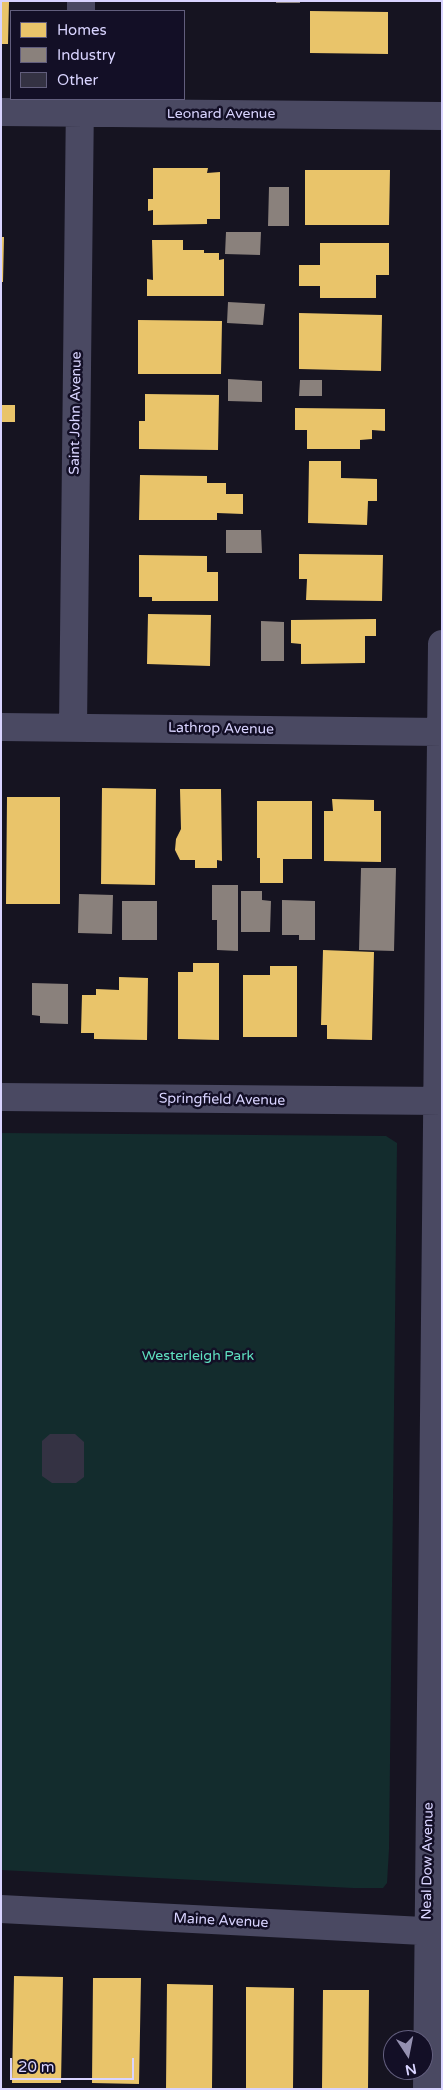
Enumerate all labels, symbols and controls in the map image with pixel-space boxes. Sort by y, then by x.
legend [10,10,185,100]
text: Homes [57,21,107,39]
text: Industry [57,46,116,64]
text: Other [57,71,98,89]
street label: Leonard Avenue [167,106,275,122]
street label: Saint John Avenue [67,351,85,475]
street label: Lathrop Avenue [168,720,274,738]
street label: Springfield Avenue [159,1090,285,1110]
park label: Westerleigh Park [142,1348,254,1364]
street label: Neal Dow Avenue [419,1802,437,1920]
street label: Maine Avenue [173,1910,269,1932]
north arrow [383,2030,433,2080]
scale bar [12,2048,136,2080]
text: 20 m [18,2058,55,2076]
text: N [404,2060,418,2079]

